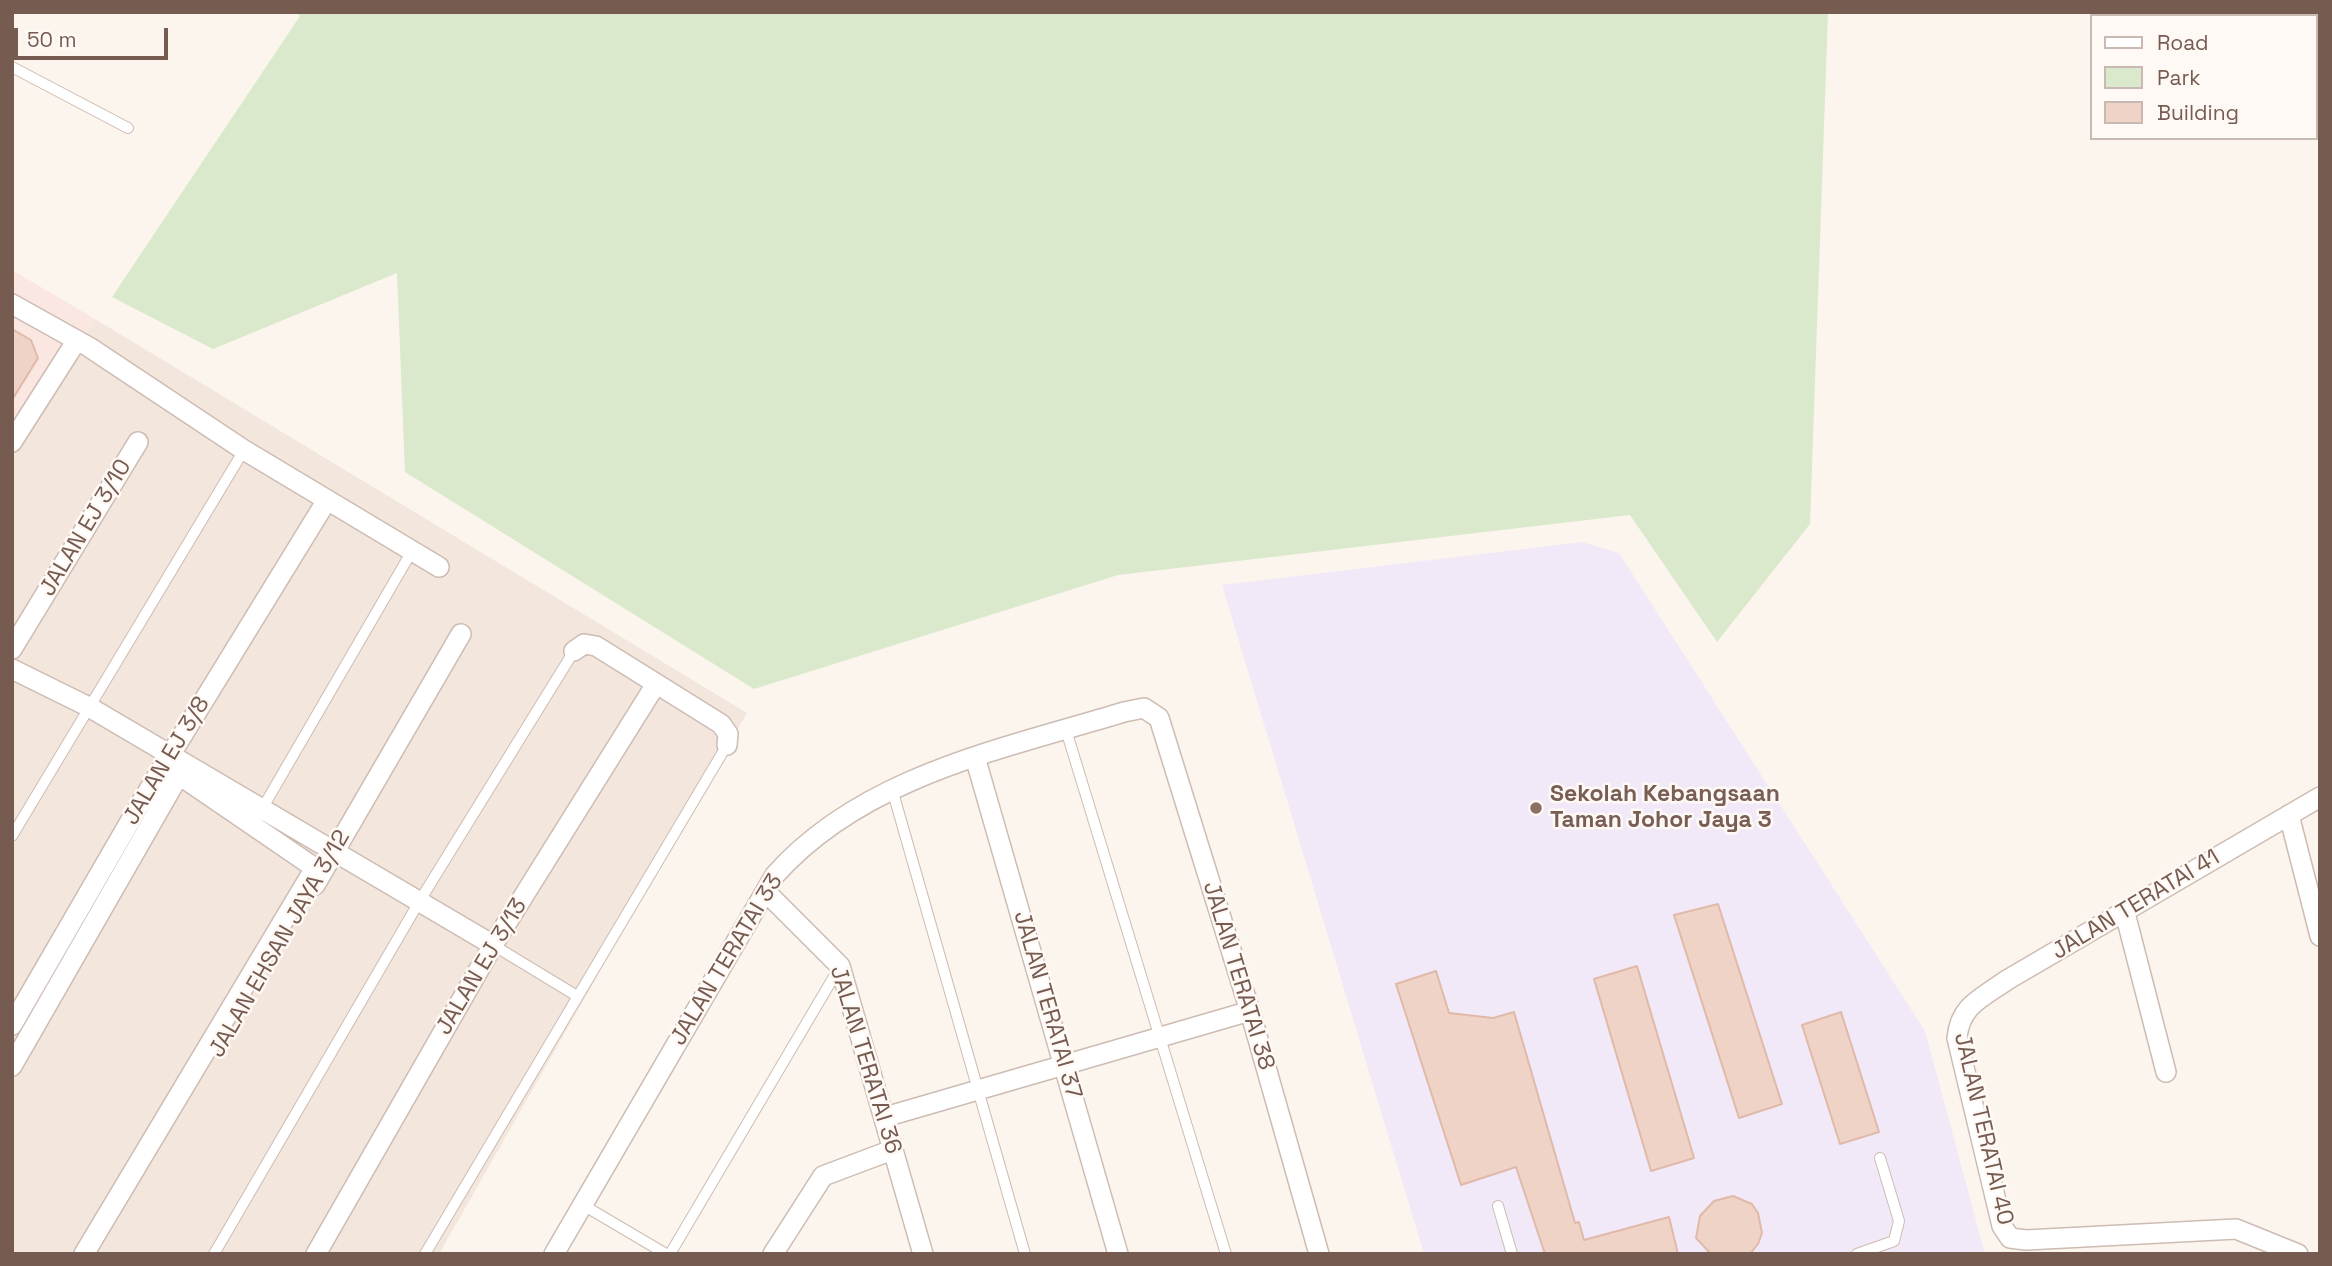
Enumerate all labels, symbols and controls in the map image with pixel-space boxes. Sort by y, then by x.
scale bar [18,14,172,58]
legend [2090,14,2318,140]
text: 50 m [27,26,77,53]
text: Road [2157,29,2209,56]
text: Park [2157,64,2201,91]
text: Building [2157,99,2239,126]
street label: JALAN EJ 3/10 [34,454,138,602]
street label: JALAN EJ 3/8 [118,692,216,830]
place label: Sekolah Kebangsaan Taman Johor Jaya 3 [1550,781,1780,835]
marker: Sekolah Kebangsaan Taman Johor Jaya 3 [1528,800,1544,816]
street label: JALAN EHSAN JAYA 3/12 [204,826,356,1062]
street label: JALAN TERATAI 41 [2047,844,2225,966]
street label: JALAN TERATAI 33 [665,869,789,1051]
street label: JALAN TERATAI 38 [1196,879,1280,1073]
street label: JALAN EJ 3/13 [430,894,534,1040]
street label: JALAN TERATAI 37 [1007,908,1087,1102]
street label: JALAN TERATAI 36 [823,963,907,1157]
street label: JALAN TERATAI 40 [1947,1030,2019,1228]

